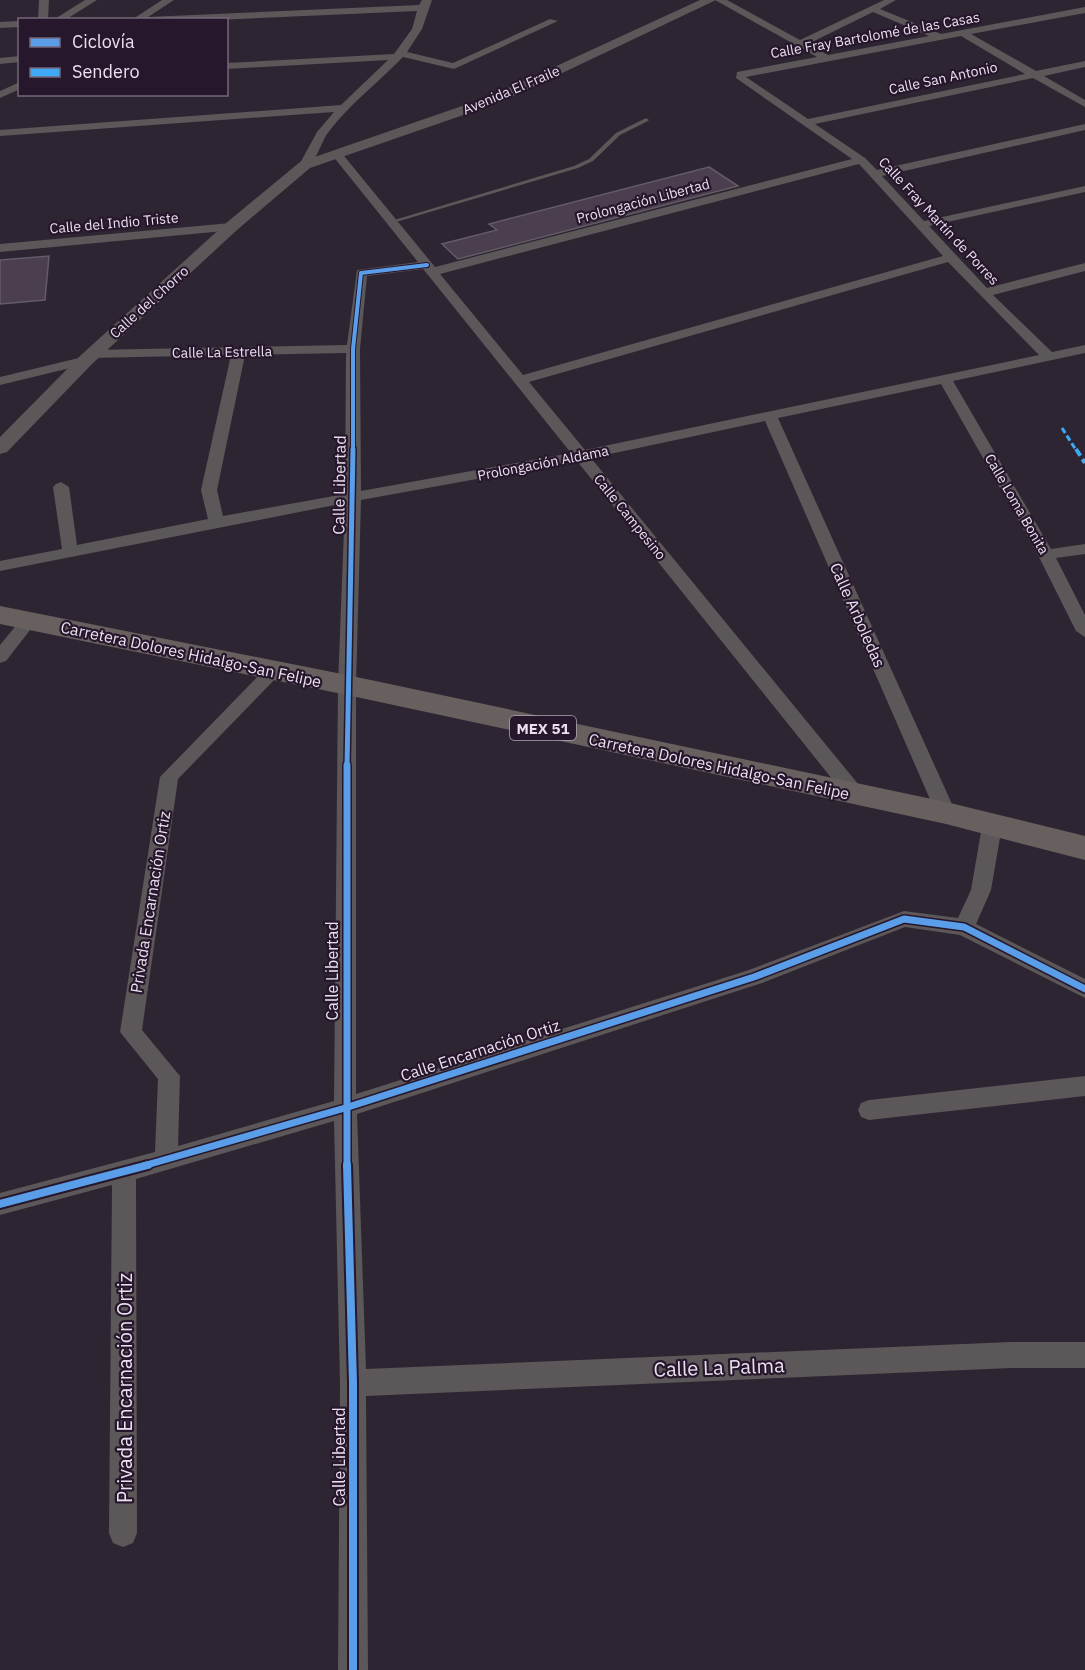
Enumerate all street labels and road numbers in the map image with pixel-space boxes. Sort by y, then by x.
street label: Calle Fray Bartolomé de las Casas [769,8,981,62]
street label: Calle San Antonio [887,58,999,98]
street label: Avenida El Fraile [460,61,563,119]
street label: Calle Fray Martín de Porres [875,153,1003,289]
street label: Prolongación Libertad [574,175,712,227]
street label: Calle del Indio Triste [49,208,179,238]
street label: Calle del Chorro [106,262,192,342]
street label: Calle La Estrella [172,342,273,362]
street label: Calle Libertad [328,435,350,535]
street label: Prolongación Aldama [476,441,611,485]
street label: Calle Loma Bonita [981,450,1053,558]
street label: Calle Campesino [590,471,670,564]
street label: Calle Arboledas [826,559,890,671]
street label: Carretera Dolores Hidalgo-San Felipe [59,617,323,691]
road number: MEX 51 [510,716,576,740]
street label: Carretera Dolores Hidalgo-San Felipe [587,729,851,803]
street label: Privada Encarnación Ortiz [126,810,174,994]
street label: Calle Libertad [322,921,342,1021]
street label: Calle Encarnación Ortiz [398,1015,562,1085]
street label: Privada Encarnación Ortiz [111,1273,138,1503]
street label: Calle La Palma [653,1351,785,1383]
street label: Calle Libertad [329,1407,349,1507]

